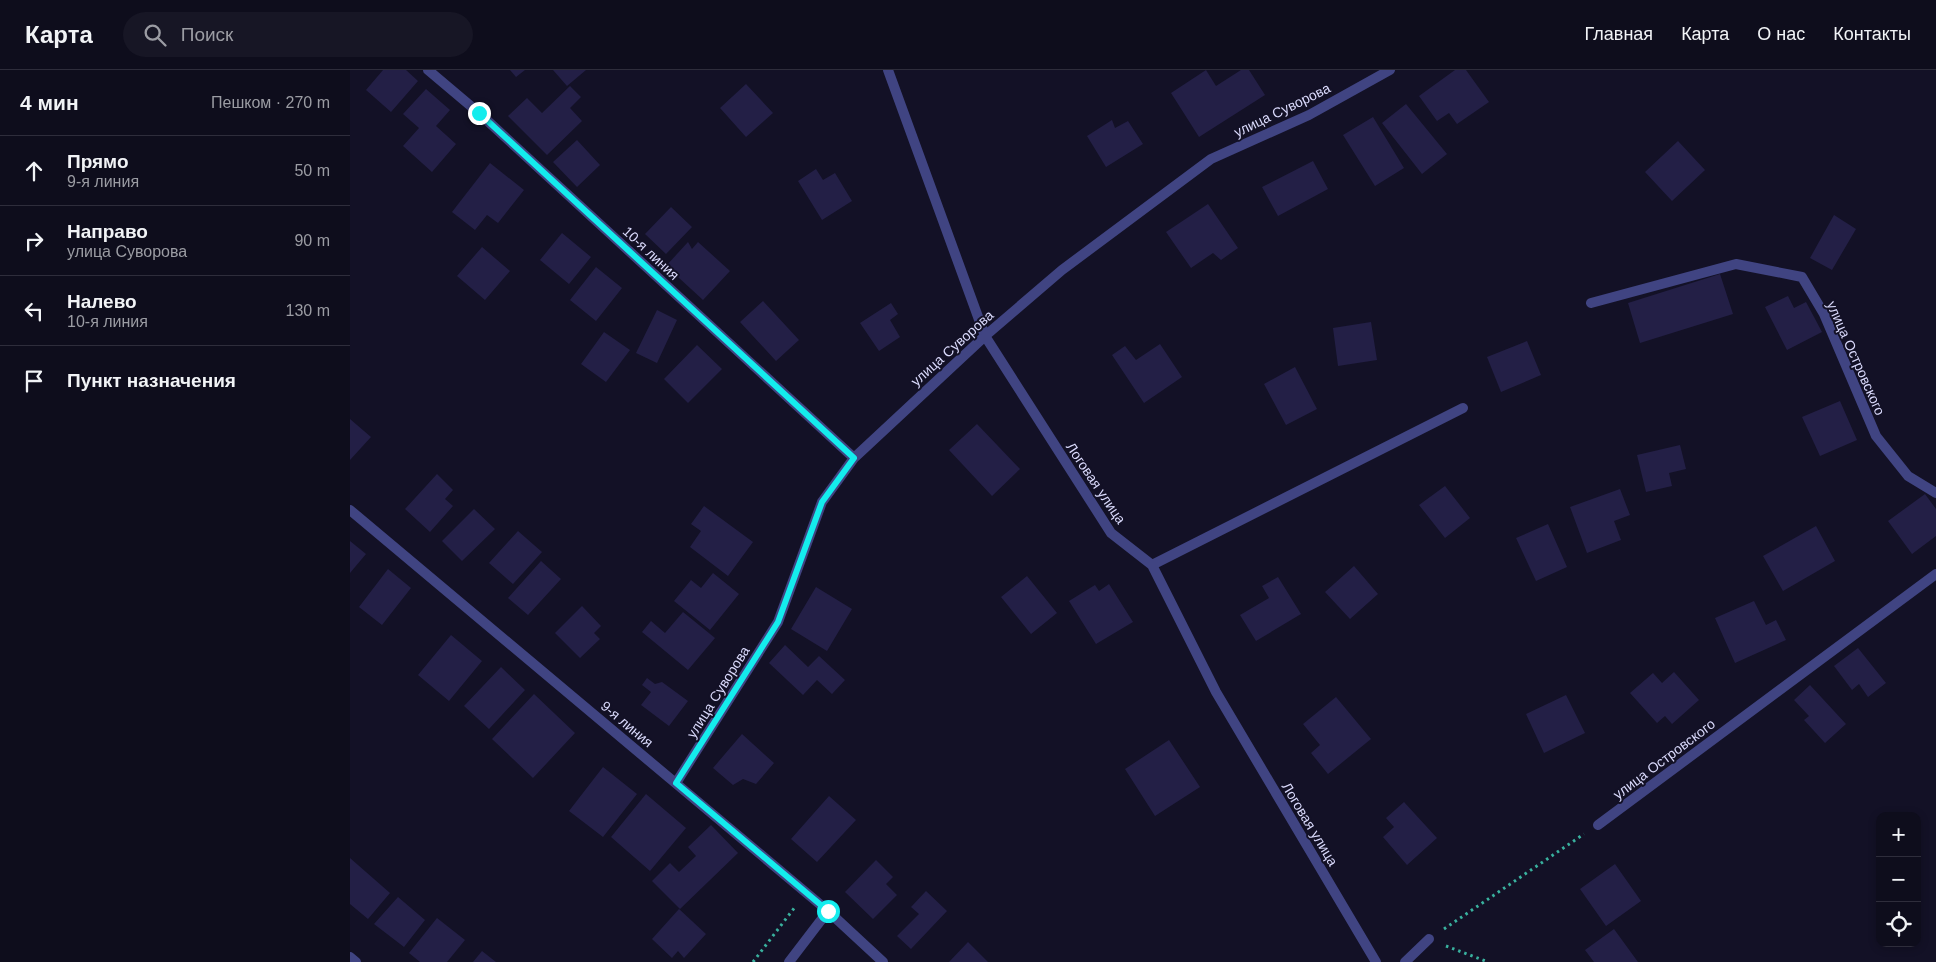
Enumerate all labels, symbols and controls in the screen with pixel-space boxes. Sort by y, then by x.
search box [123,12,473,57]
text: Карта [25,21,93,48]
icon: search [141,21,169,49]
text: Поиск [181,24,233,45]
text: Главная [1585,24,1653,44]
text: Карта [1681,24,1729,44]
text: О нас [1757,24,1805,44]
text: Контакты [1833,24,1911,44]
street label: улица Суворова [1231,80,1333,140]
text: 4 мин [20,91,79,114]
text: Пешком · 270 m [211,94,330,111]
route end [468,102,491,125]
text: Прямо [67,151,129,172]
icon: ahead [20,157,48,185]
text: 50 m [294,162,330,179]
text: 9-я линия [67,173,139,190]
text: Направо [67,221,148,242]
street label: 10-я линия [620,223,682,283]
icon: right [20,227,48,255]
text: 90 m [294,232,330,249]
text: улица Суворова [67,243,187,260]
text: Налево [67,291,137,312]
icon: left [20,297,48,325]
street label: улица Островского [1824,298,1888,418]
text: 130 m [286,302,330,319]
street label: улица Суворова [908,307,997,389]
text: 10-я линия [67,313,148,330]
icon: arrive [20,367,48,395]
text: Пункт назначения [67,370,236,391]
street label: Логовая улица [1063,439,1129,527]
street label: улица Суворова [683,643,753,741]
street label: 9-я линия [598,698,656,750]
street label: улица Островского [1610,715,1718,802]
street label: Логовая улица [1279,779,1341,869]
map controls [1876,812,1921,947]
button: + [1876,812,1921,857]
button: − [1876,857,1921,902]
route start [817,900,840,923]
button: locate [1876,902,1921,947]

